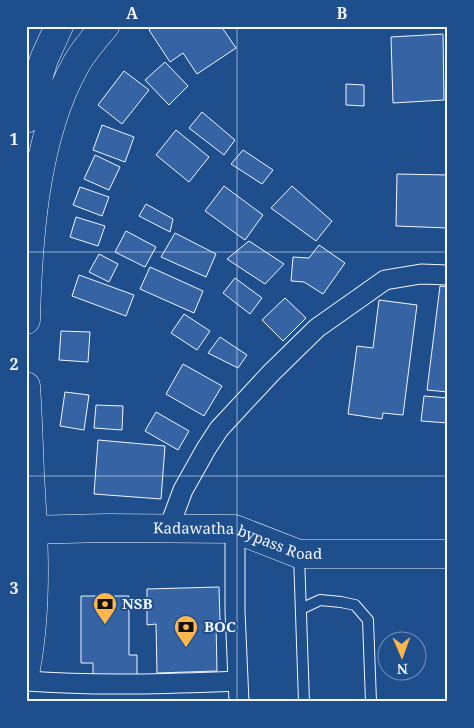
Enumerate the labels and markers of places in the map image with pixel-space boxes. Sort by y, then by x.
bank icon: NSB [92,591,118,625]
place label: NSB [122,593,153,613]
bank icon: BOC [173,614,199,648]
place label: BOC [204,616,236,636]

